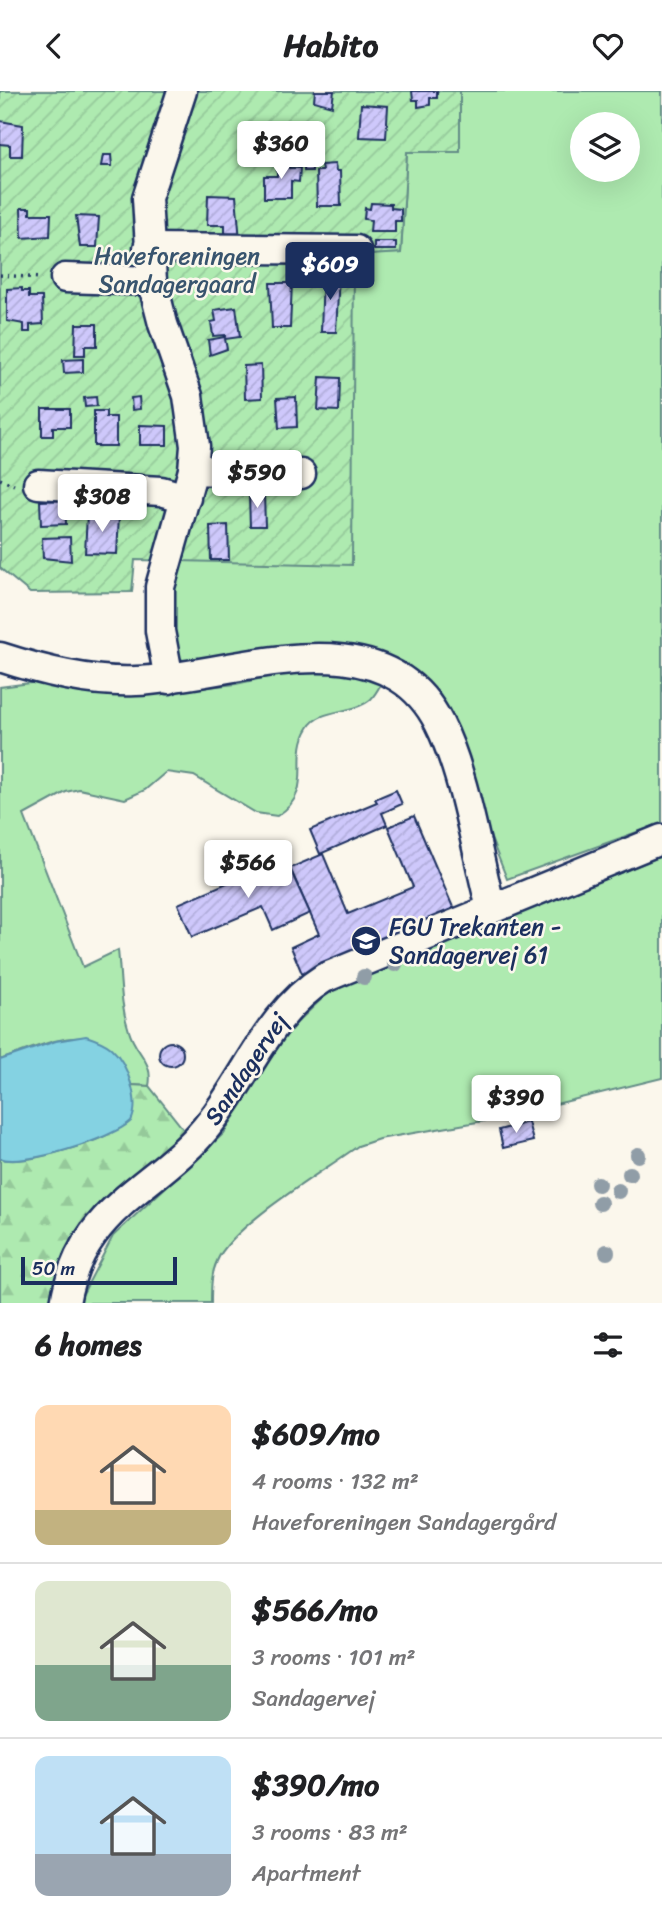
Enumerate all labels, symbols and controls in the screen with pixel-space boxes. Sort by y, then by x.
text: Habito [284,17,378,74]
icon: back [35,27,73,65]
icon: heart [589,27,627,65]
map controls [570,112,640,182]
button: layers [570,112,640,182]
pin: $360 [240,122,322,181]
text: $360 [253,123,309,164]
park label: Haveforeningen Sandagergaard [94,235,260,305]
pin: $609 [289,243,371,302]
text: $609 [301,244,359,285]
pin: $590 [216,451,298,510]
text: $590 [228,452,286,493]
pin: $308 [61,475,143,534]
text: $308 [74,476,130,517]
pin: $566 [207,841,289,900]
text: $566 [220,842,276,883]
place label: FGU Trekanten - Sandagervej 61 [389,906,561,976]
school or university icon: FGU Trekanten - Sandagervej 61 [349,924,383,958]
street label: Sandagervej [193,1003,300,1134]
pin: $390 [475,1075,557,1135]
text: $390 [488,1077,544,1118]
text: 50 m [32,1252,75,1285]
scale bar [21,1254,177,1286]
text: 6 homes [35,1318,142,1372]
icon: filters [589,1326,627,1364]
text: $609/mo [252,1407,380,1461]
icon: home [91,1433,175,1517]
text: 4 rooms · 132 m² [252,1461,419,1502]
text: Haveforeningen Sandagergård [252,1502,556,1543]
text: $566/mo [252,1583,378,1637]
icon: home [91,1609,175,1693]
text: 3 rooms · 101 m² [252,1637,416,1678]
text: Sandagervej [252,1678,375,1719]
text: $390/mo [252,1758,379,1812]
icon: home [91,1784,175,1868]
text: 3 rooms · 83 m² [252,1812,408,1853]
text: Apartment [252,1853,361,1894]

